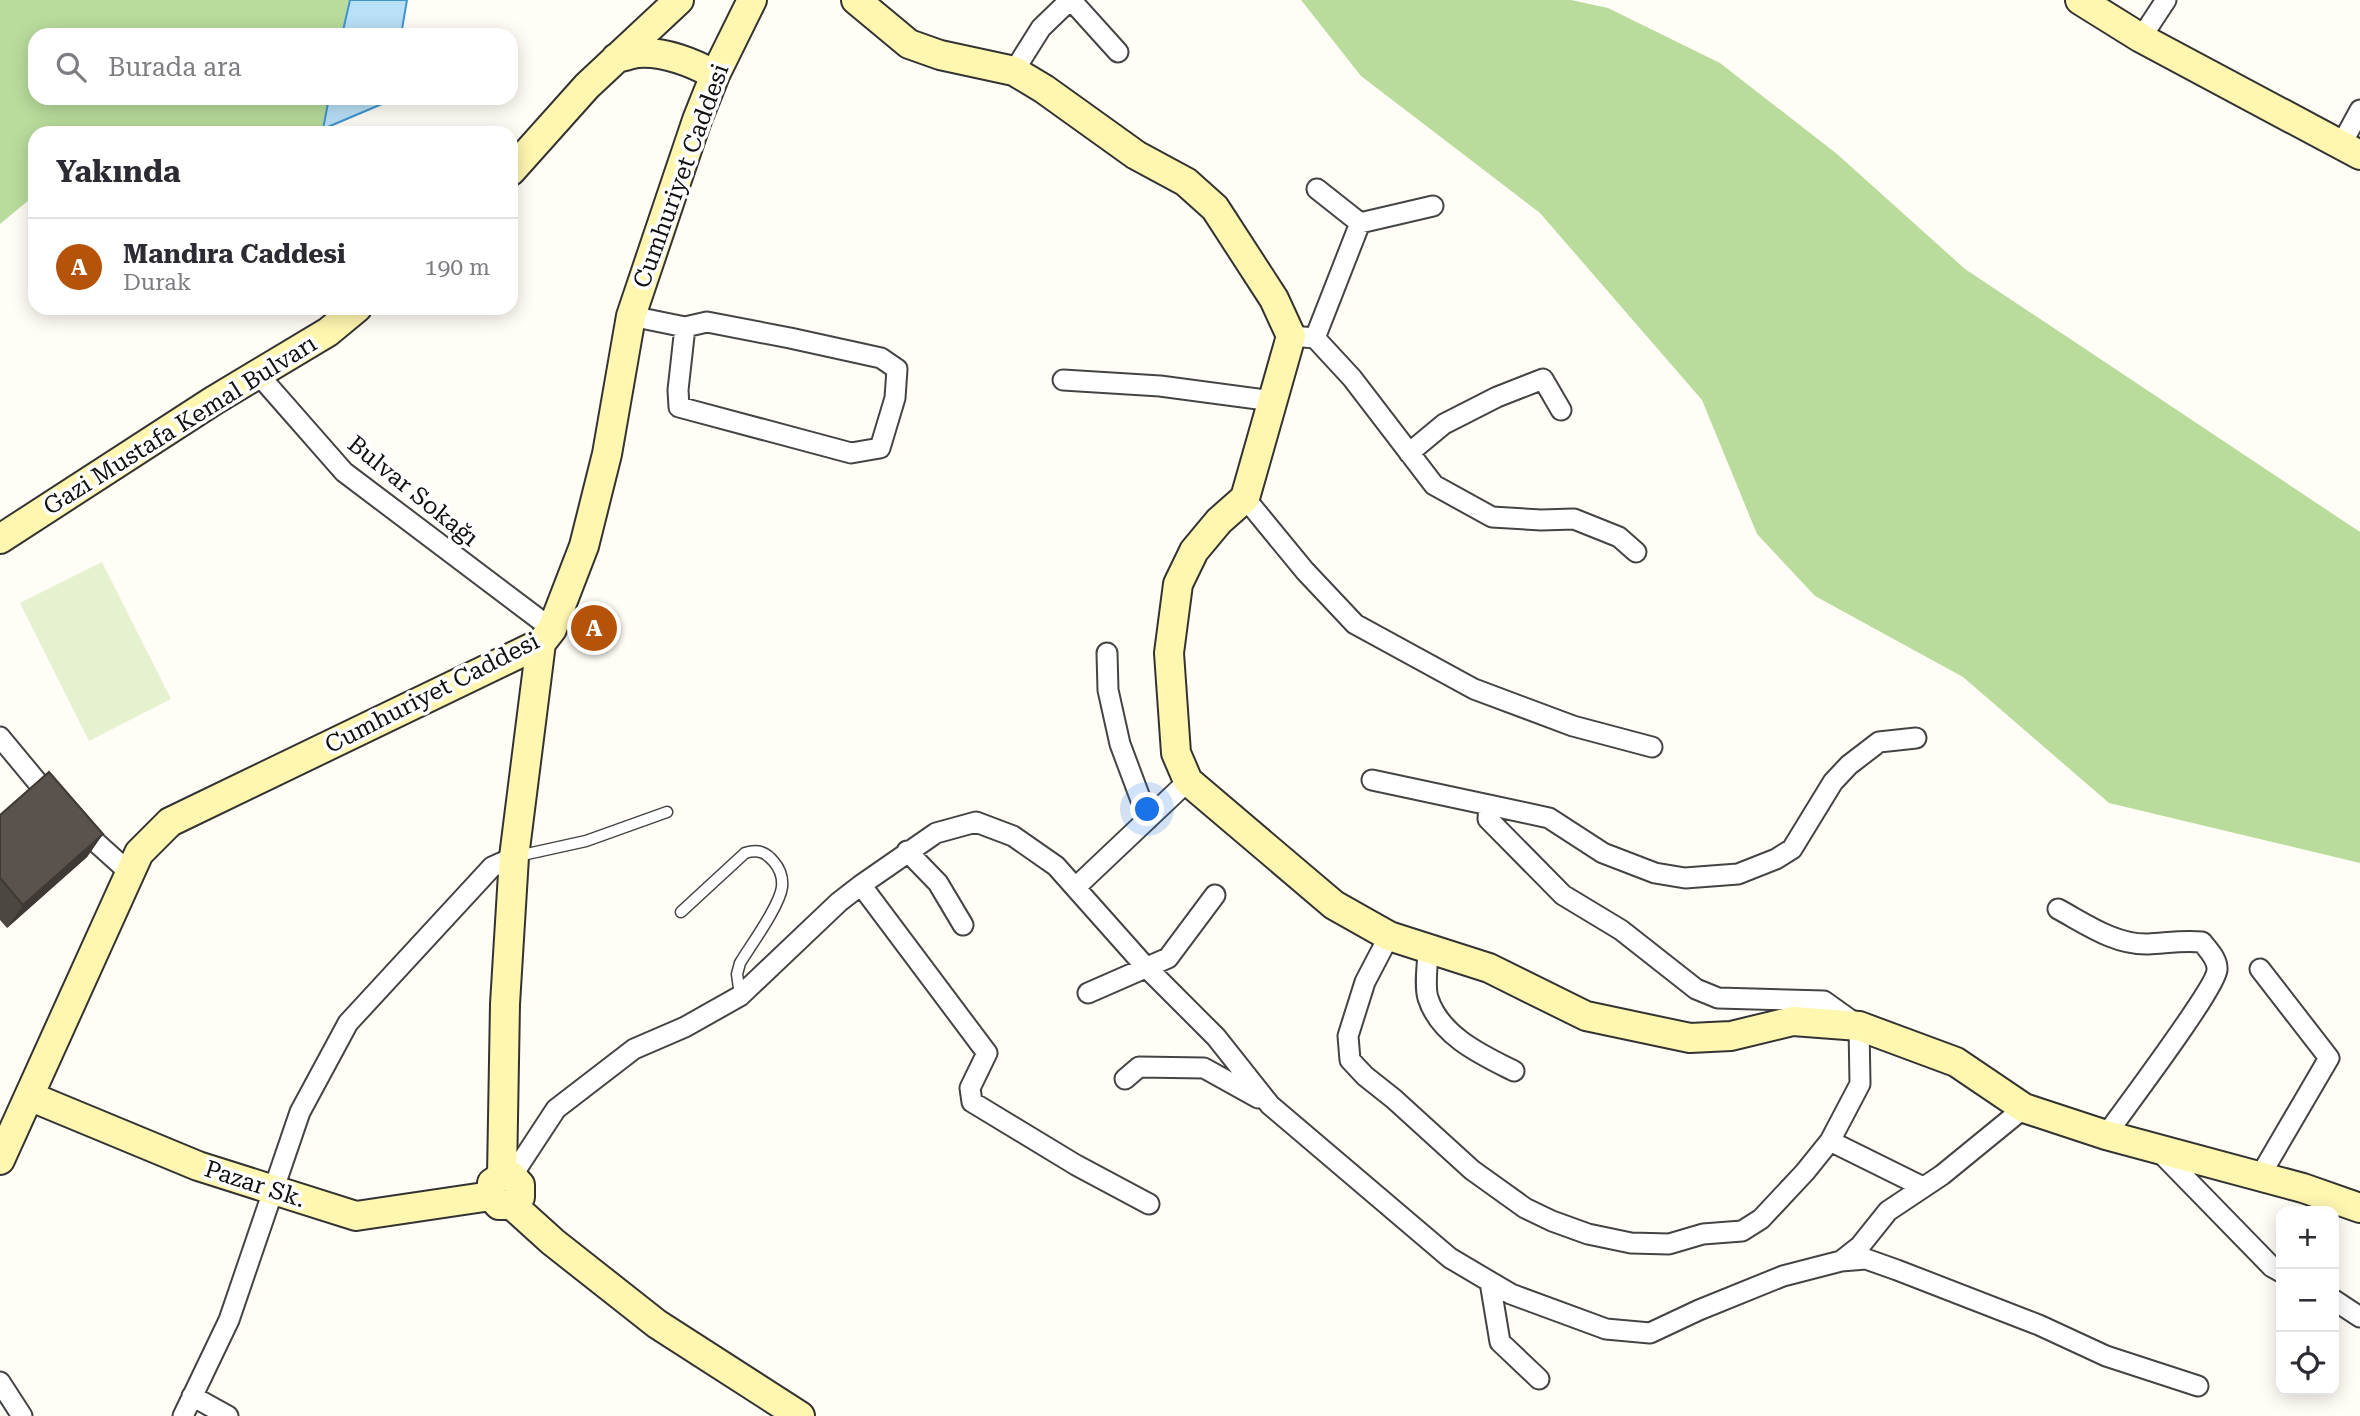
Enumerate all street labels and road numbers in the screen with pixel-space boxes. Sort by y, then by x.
street label: Cumhuriyet Caddesi [627,60,735,292]
street label: Gazi Mustafa Kemal Bulvarı [38,329,322,521]
street label: Bulvar Sokağı [342,430,484,552]
street label: Cumhuriyet Caddesi [320,627,544,759]
street label: Pazar Sk. [201,1155,309,1213]

